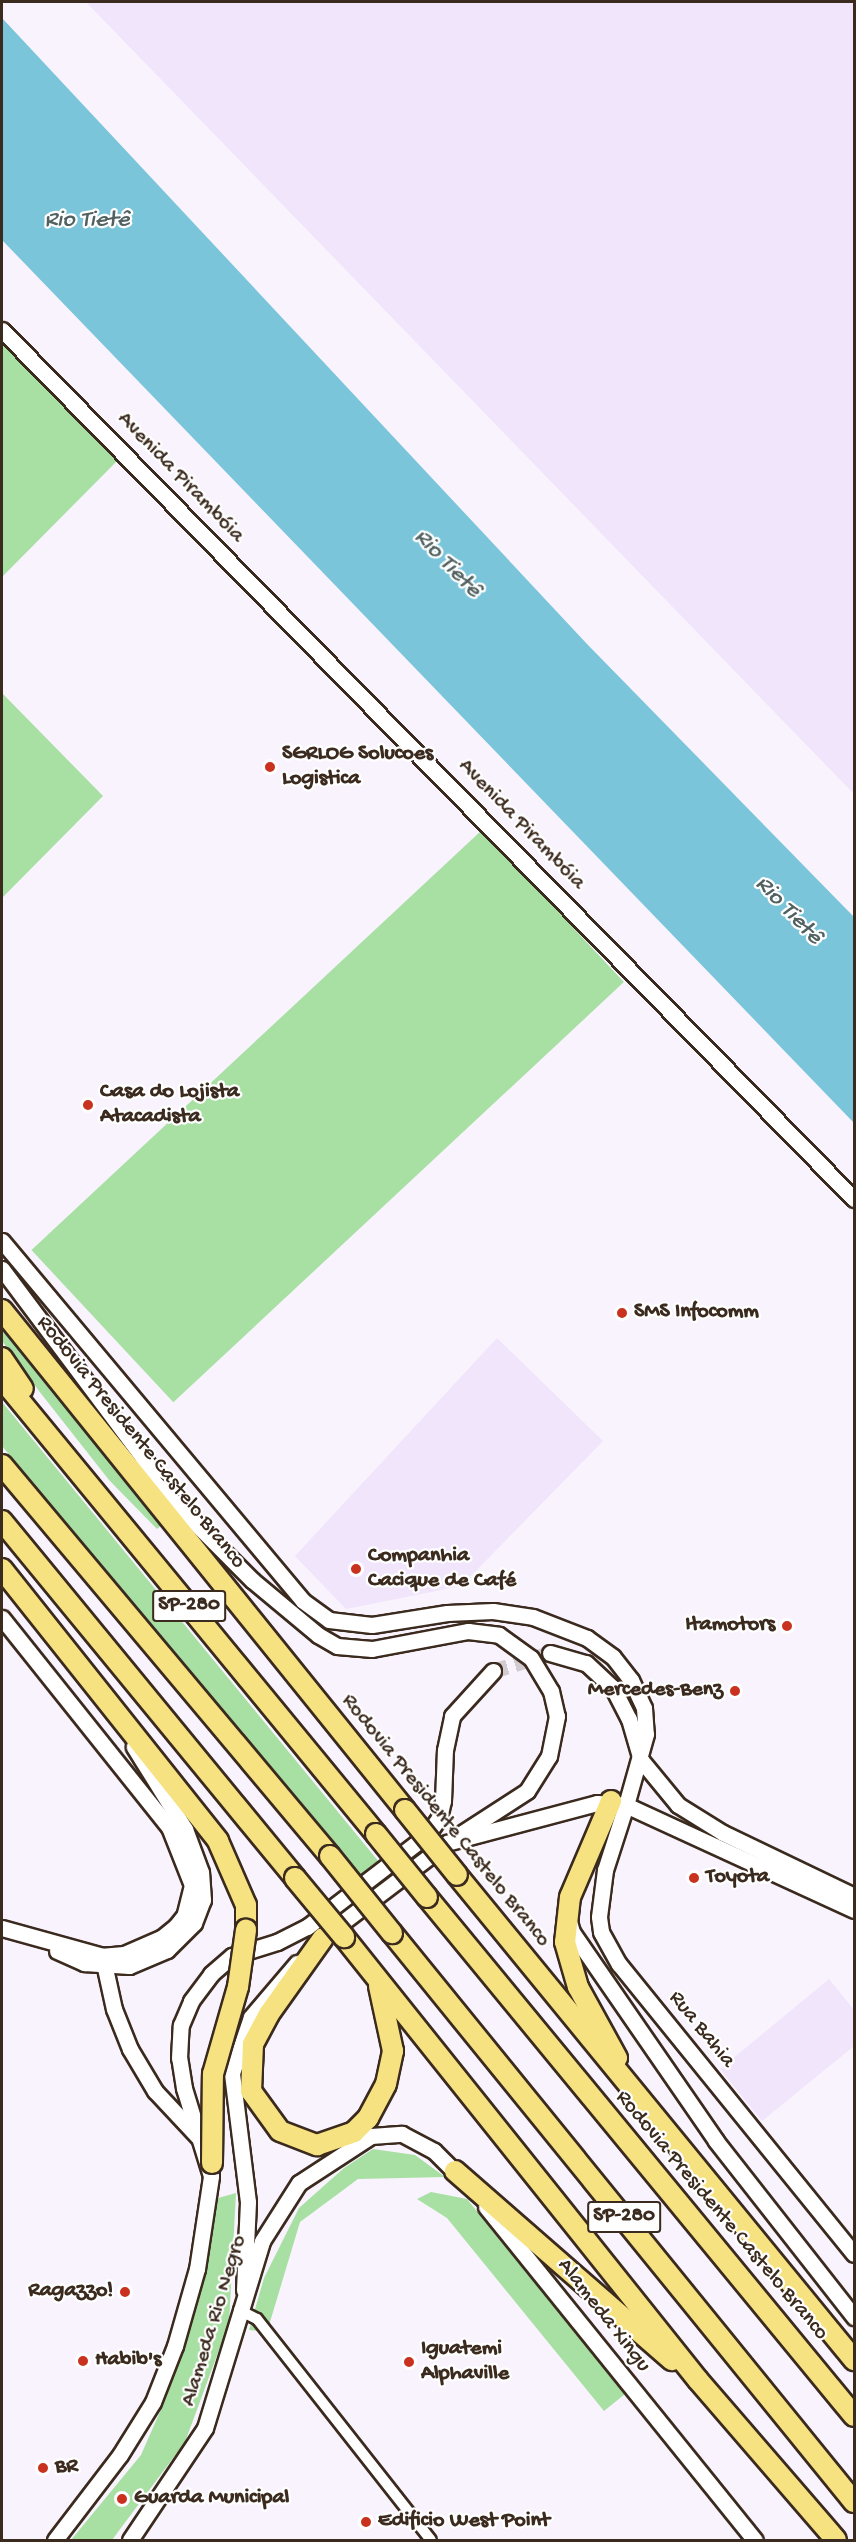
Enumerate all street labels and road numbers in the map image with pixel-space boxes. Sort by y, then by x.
street label: Avenida Pirambóia [111,407,249,549]
street label: Avenida Pirambóia [452,754,590,896]
street label: Rodovia Presidente Castelo Branco [30,1311,250,1575]
road number: SP-280 [152,1588,226,1624]
street label: Rodovia Presidente Castelo Branco [335,1689,555,1953]
street label: Rua Bahia [662,1986,740,2074]
street label: Rodovia Presidente Castelo Branco [609,2086,833,2346]
road number: SP-280 [586,2199,662,2235]
street label: Alameda Rio Negro [176,2232,254,2410]
street label: Alameda Xingu [550,2254,656,2378]

